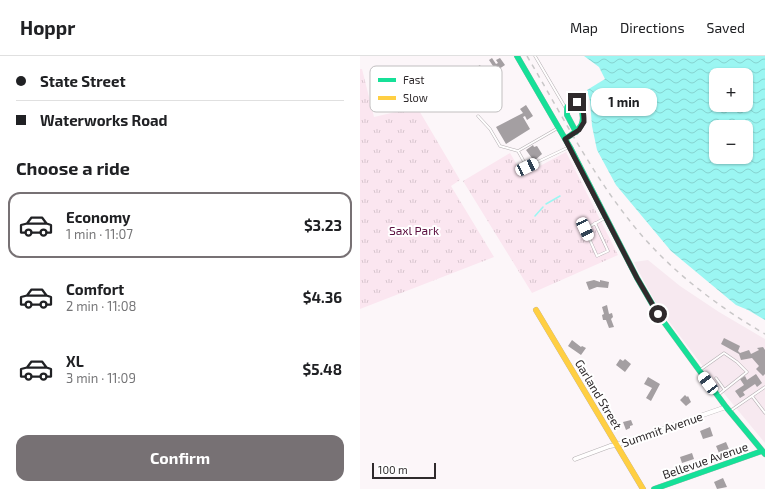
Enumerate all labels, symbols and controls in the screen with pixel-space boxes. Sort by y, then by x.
text: Hoppr [20,16,75,39]
text: Map [570,19,598,36]
text: Directions [620,19,685,36]
text: Saved [707,19,745,36]
legend [370,66,502,112]
map controls [709,68,753,164]
button: + [709,68,753,112]
text: State Street [40,72,126,90]
text: Fast [403,73,425,86]
callout: 1 min [591,88,657,116]
text: Slow [403,91,428,104]
route end [568,93,586,111]
text: 1 min [608,94,640,110]
text: Waterworks Road [40,111,168,129]
button: − [709,120,753,164]
car [514,156,540,178]
text: Choose a ride [16,157,130,179]
icon: car [18,207,54,243]
text: Economy [66,208,131,226]
text: $3.23 [304,216,342,234]
car [574,216,596,242]
park label: Saxl Park [389,223,439,237]
text: 1 min · 11:07 [66,226,133,242]
icon: car [18,279,54,315]
text: Comfort [66,280,124,298]
text: $4.36 [303,288,342,306]
text: 2 min · 11:08 [66,298,136,314]
route start [649,305,667,323]
icon: car [18,351,54,387]
text: XL [66,352,84,370]
street label: Garland Street [573,357,626,432]
text: $5.48 [303,360,342,378]
text: 3 min · 11:09 [66,370,136,386]
car [696,370,720,396]
street label: Summit Avenue [620,409,704,449]
button: Confirm [16,435,344,481]
street label: Bellevue Avenue [660,439,750,481]
scale bar [372,461,436,480]
text: 100 m [378,463,408,476]

